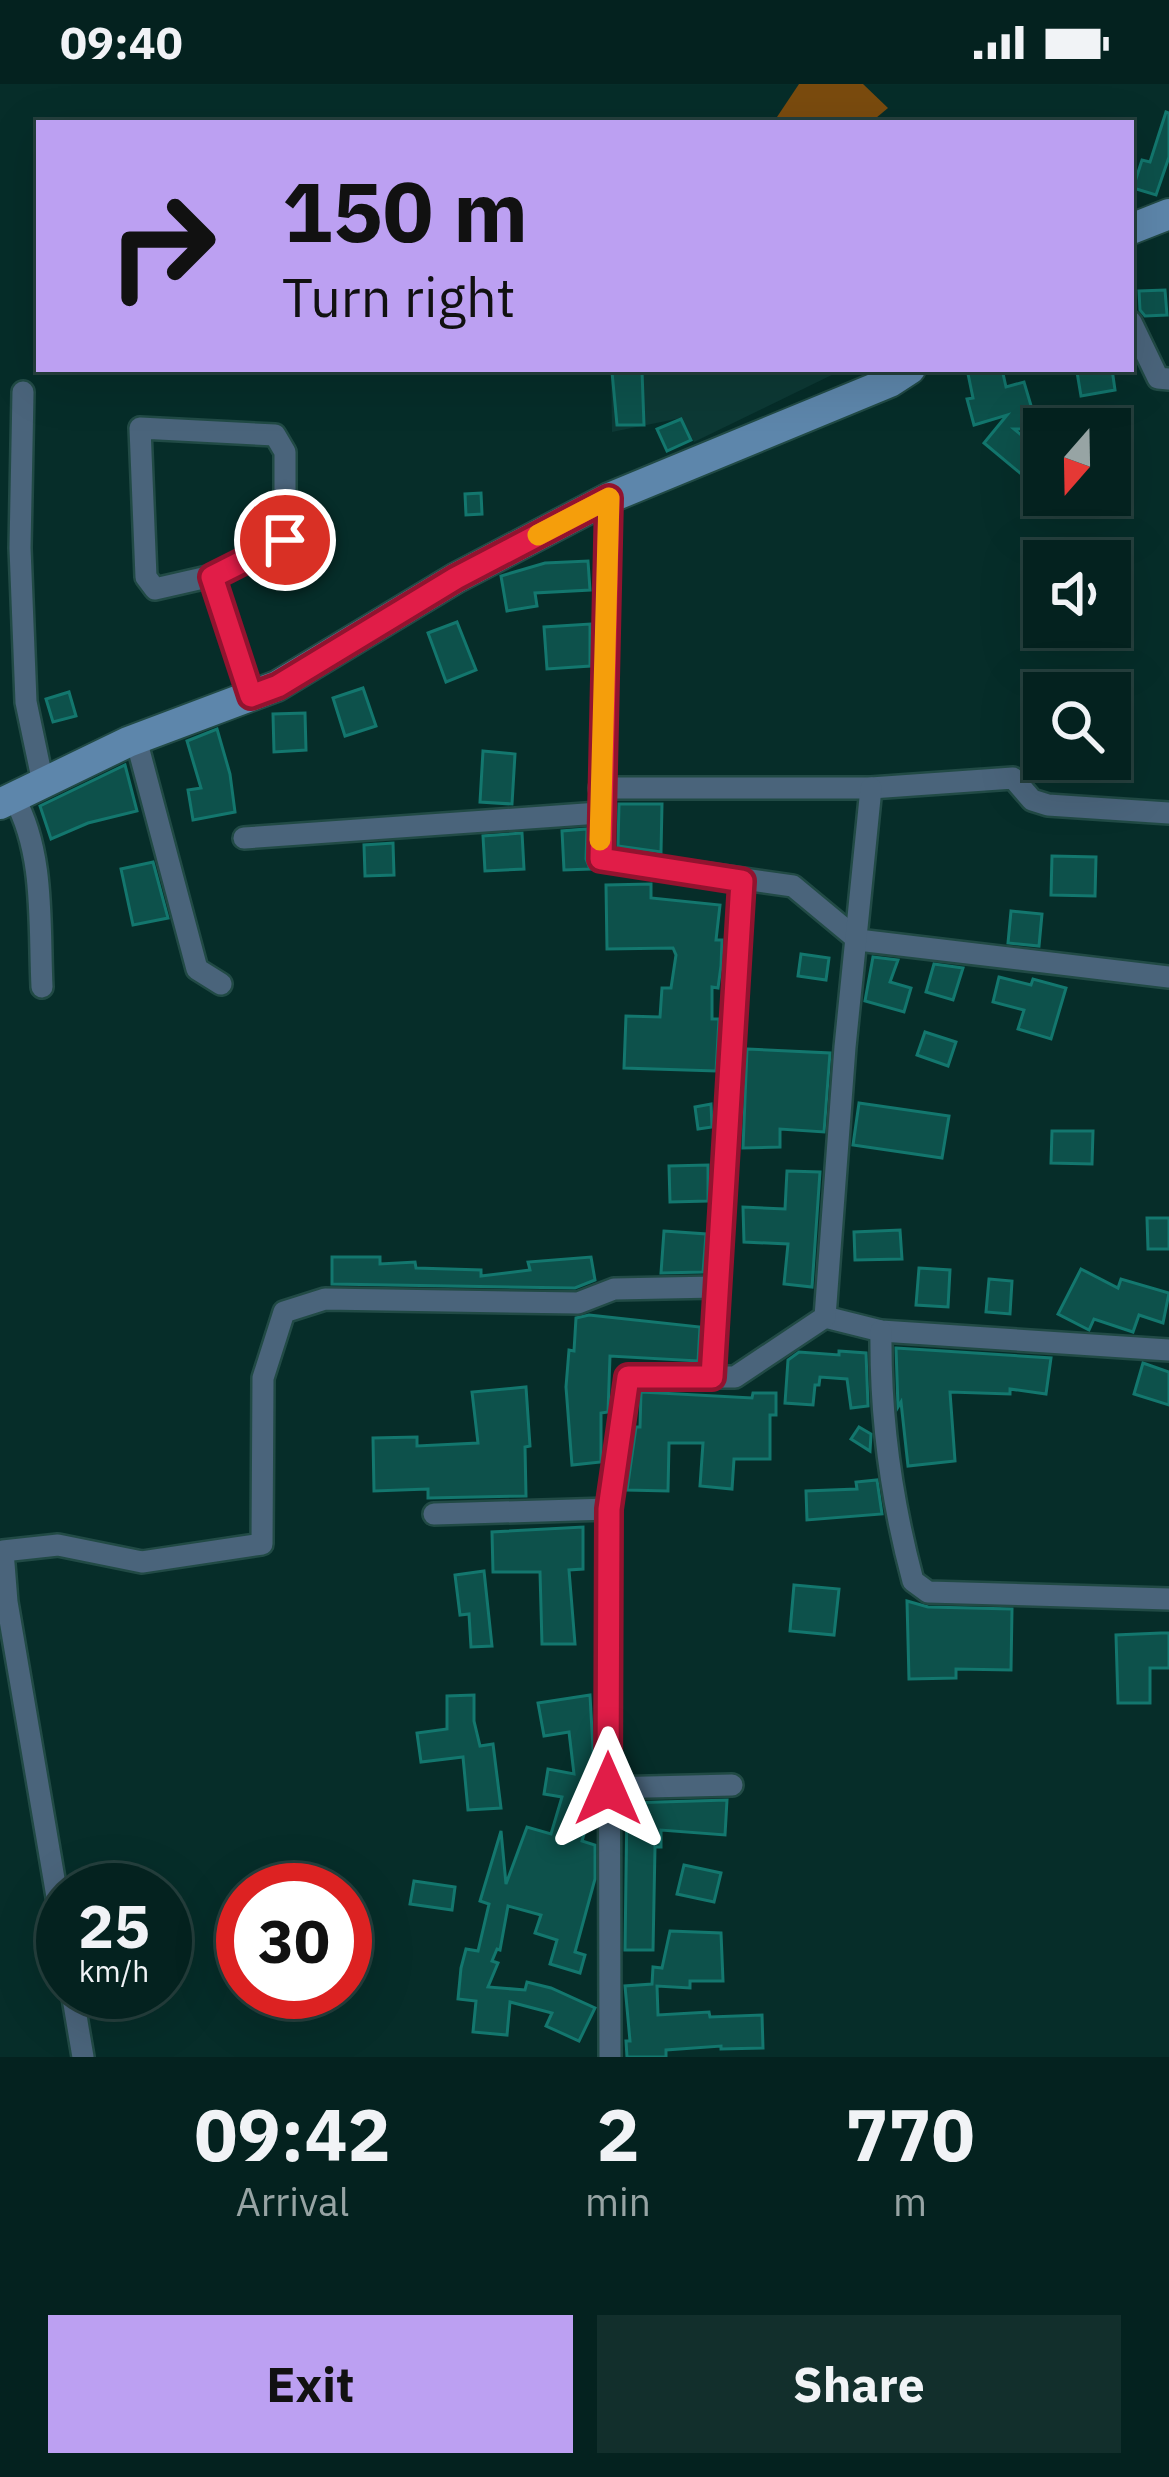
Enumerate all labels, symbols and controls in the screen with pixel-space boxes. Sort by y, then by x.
text: 09:40 [60,13,183,71]
text: 150 m [282,156,528,265]
icon: right [84,168,240,324]
text: Turn right [282,262,516,332]
north arrow [1023,408,1131,516]
map controls [1023,408,1131,780]
pin [234,489,336,591]
icon: arrive [252,507,318,573]
button: sound [1023,540,1131,648]
button: search [1023,672,1131,780]
position arrow [545,1726,671,1852]
speed limit sign: 30 [216,1863,372,2019]
text: 25 [78,1886,150,1965]
text: km/h [79,1951,149,1990]
text: 09:42 [194,2087,391,2181]
text: 2 [596,2087,640,2181]
text: 770 [845,2087,975,2181]
text: Arrival [236,2176,349,2227]
text: min [585,2176,651,2227]
text: m [893,2176,927,2227]
button: Exit [48,2315,573,2453]
button: Share [597,2315,1121,2453]

